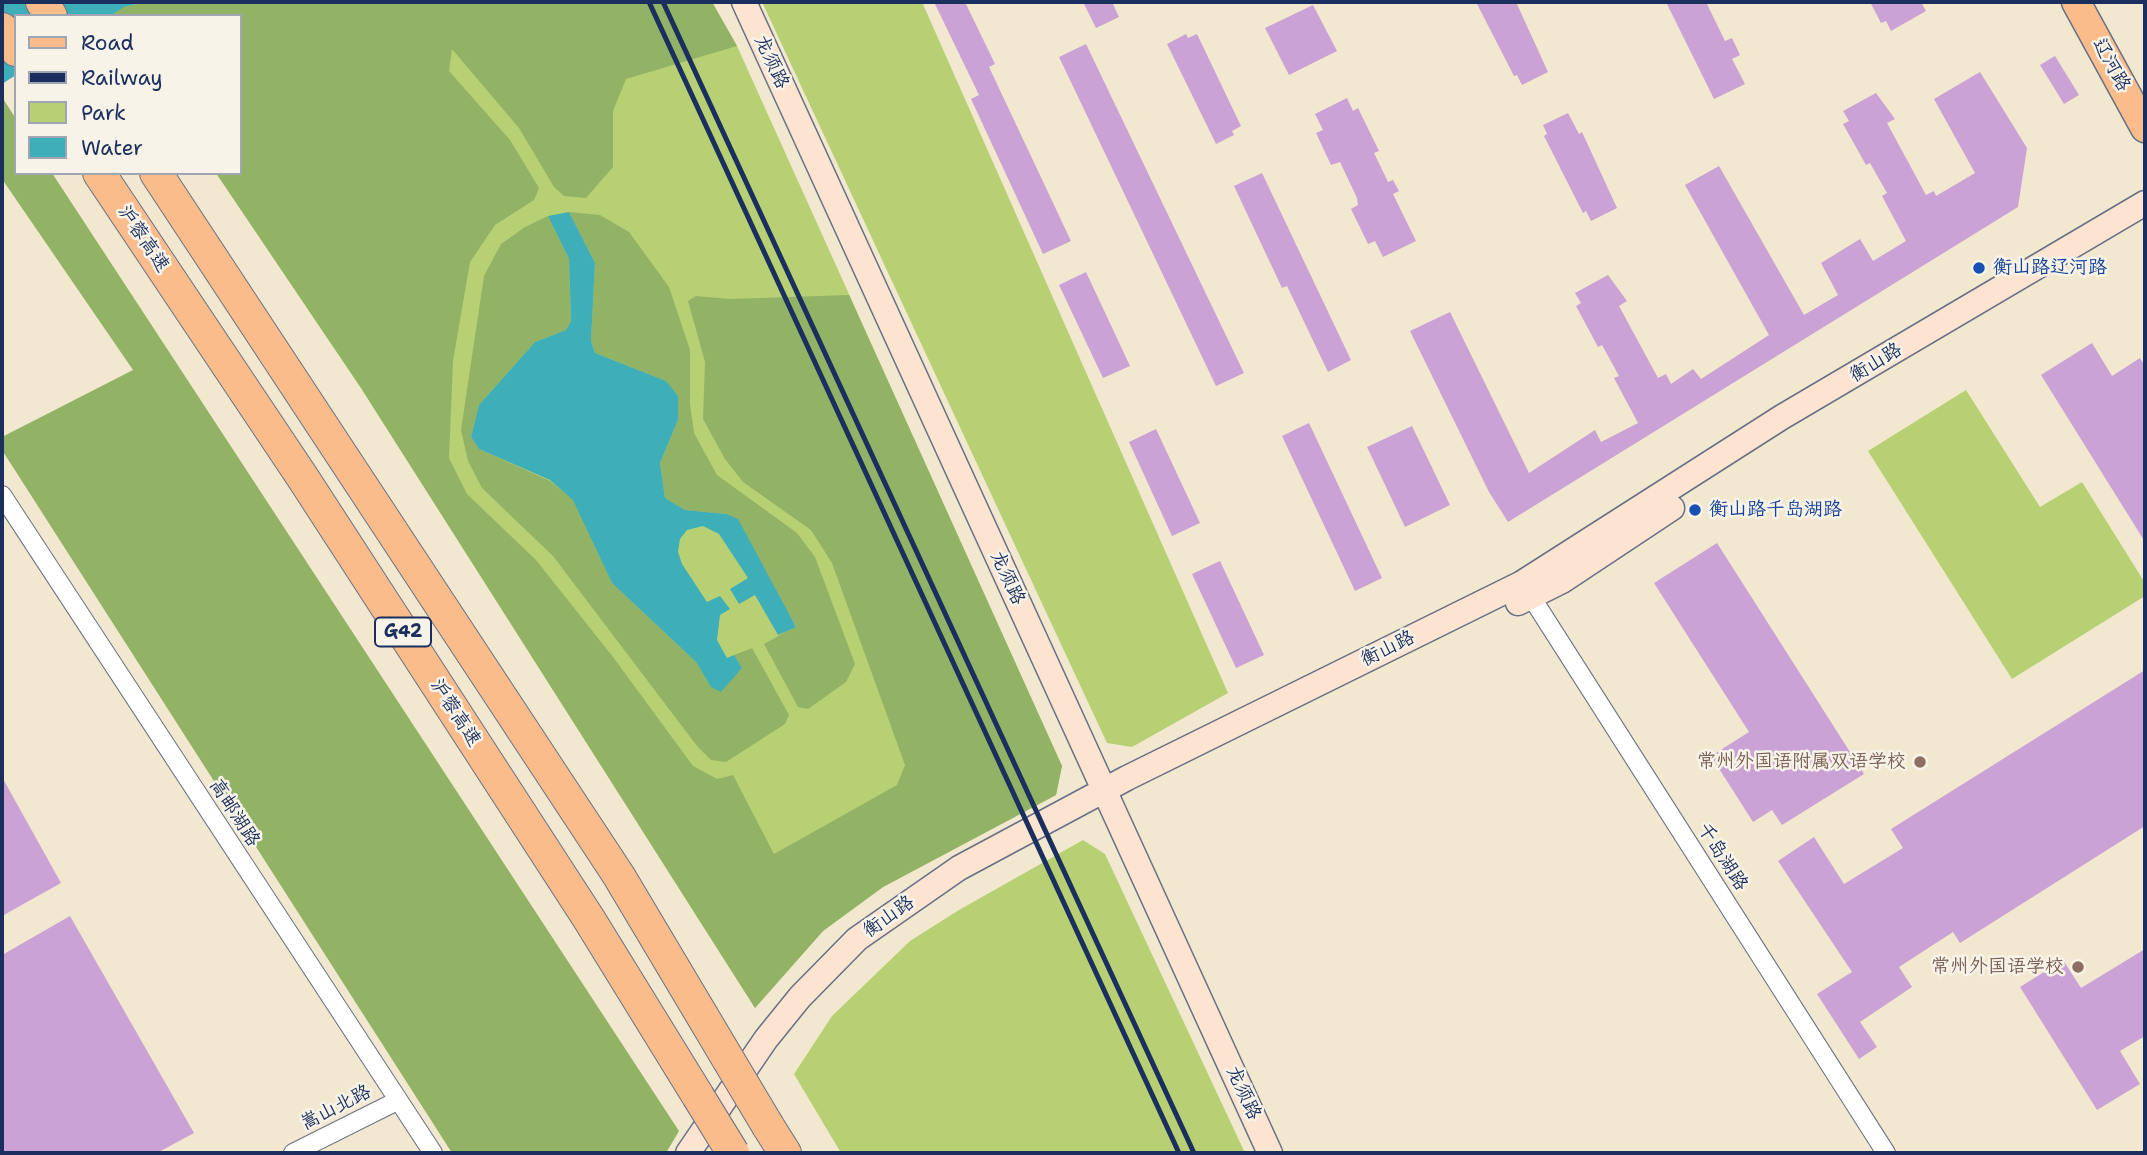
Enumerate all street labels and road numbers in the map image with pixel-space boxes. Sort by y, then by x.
street label: 龙须路 [749,31,793,93]
street label: 辽河路 [2087,35,2135,95]
street label: 沪蓉高速 [112,201,174,277]
street label: 衡山路 [1846,339,1906,387]
street label: 龙须路 [985,547,1029,609]
road number: G42 [375,618,431,646]
street label: 衡山路 [1357,626,1419,672]
street label: 沪蓉高速 [425,675,485,751]
street label: 高邮湖路 [204,775,264,851]
street label: 千岛湖路 [1692,819,1752,895]
street label: 衡山路 [859,891,919,943]
street label: 龙须路 [1221,1062,1265,1124]
street label: 嵩山北路 [297,1081,375,1135]

